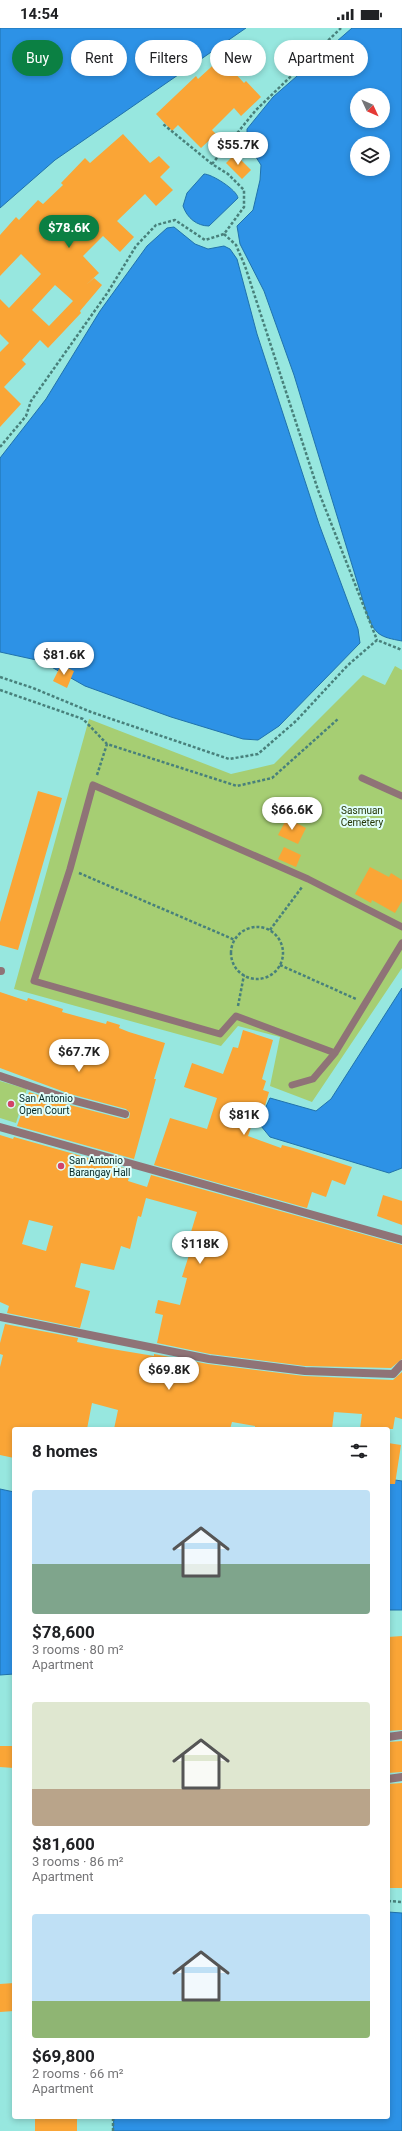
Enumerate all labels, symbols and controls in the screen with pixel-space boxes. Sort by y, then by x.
text: 14:54 [20,5,59,23]
chip: Buy [12,40,63,76]
chip: Rent [71,40,127,76]
chip: Filters [135,40,202,76]
chip: New [210,40,266,76]
chip: Apartment [274,40,368,76]
north arrow [350,88,390,128]
map controls [350,88,390,176]
pin: $55.7K [205,132,271,166]
button: layers [350,136,390,176]
text: $55.7K [217,137,259,152]
pin: $78.6K [36,215,102,249]
text: $78.6K [48,220,90,235]
pin: $81.6K [31,642,97,676]
text: $81.6K [43,647,85,662]
pin: $66.6K [259,797,325,831]
text: $66.6K [271,802,313,817]
park label: Sasmuan Cemetery [341,805,384,828]
pin: $67.7K [46,1039,112,1073]
text: $67.7K [58,1044,100,1059]
place label: San Antonio Open Court [19,1093,73,1116]
marker: San Antonio Open Court [6,1099,16,1109]
pin: $81K [220,1102,268,1136]
text: $81K [229,1107,259,1122]
place label: San Antonio Barangay Hall [69,1155,130,1178]
marker: San Antonio Barangay Hall [56,1161,66,1171]
pin: $118K [172,1231,228,1265]
text: $118K [181,1236,219,1251]
pin: $69.8K [136,1357,202,1391]
text: $69.8K [148,1362,190,1377]
icon: filters [348,1440,370,1462]
text: 8 homes [32,1441,98,1461]
icon: home [165,1516,237,1588]
text: $78,600 [32,1622,95,1642]
text: 3 rooms · 80 m² [32,1642,124,1657]
text: Apartment [32,1657,94,1672]
icon: home [165,1728,237,1800]
text: $81,600 [32,1834,95,1854]
text: 3 rooms · 86 m² [32,1854,124,1869]
text: Apartment [32,1869,94,1884]
icon: home [165,1940,237,2012]
text: $69,800 [32,2046,95,2066]
text: 2 rooms · 66 m² [32,2066,124,2081]
text: Apartment [32,2081,94,2096]

